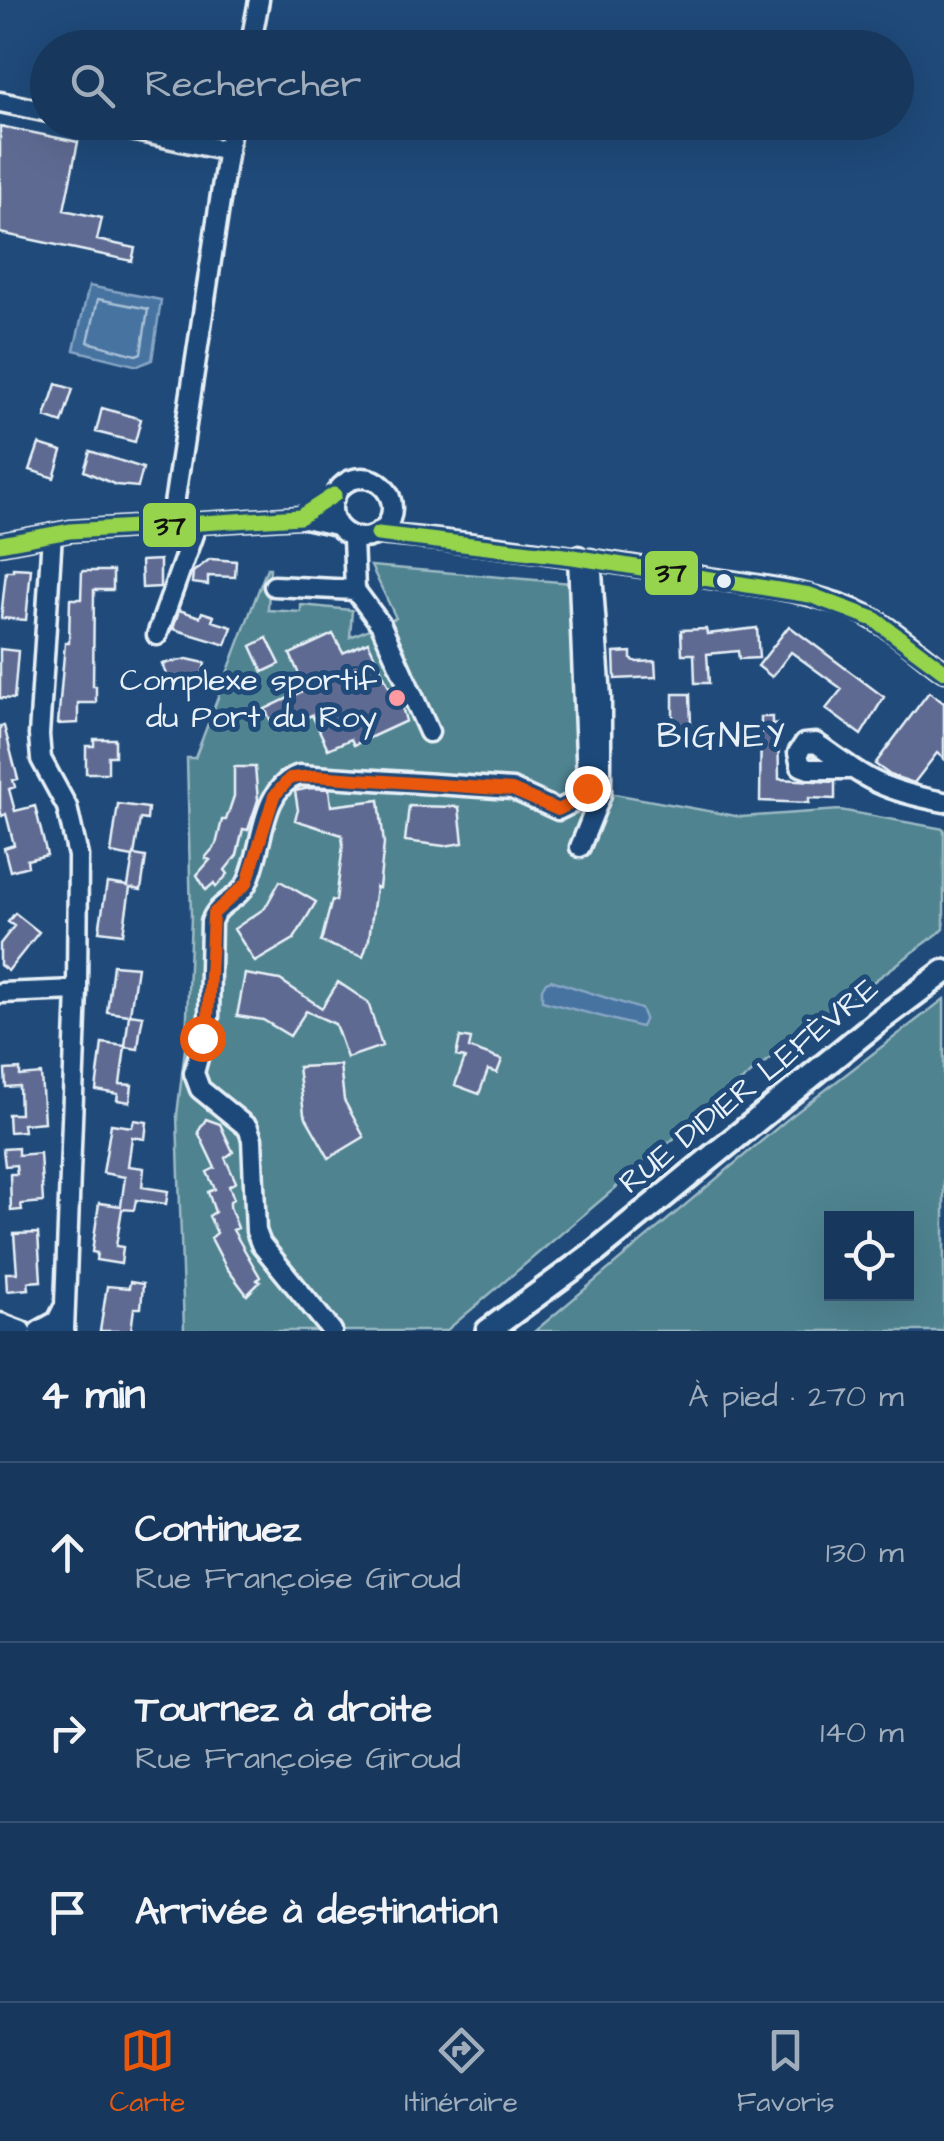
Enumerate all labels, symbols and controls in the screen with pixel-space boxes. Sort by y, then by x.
search box [30,30,914,140]
icon: search [65,58,120,113]
text: Rechercher [145,59,361,111]
line badge: 37 [141,501,198,549]
text: 37 [153,507,187,546]
line badge: 37 [643,549,700,597]
text: 37 [654,554,688,593]
unlabelled marker [714,571,734,591]
place label: Complexe sportif du Port du Roy [120,658,377,740]
marker: Complexe sportif du Port du Roy [386,687,408,709]
district label: BIGNEY [657,712,787,761]
route end [565,766,611,812]
street label: RUE DIDIER LEFÈVRE [610,967,888,1205]
route start [180,1016,226,1062]
map controls [824,1211,914,1301]
button: locate [824,1211,914,1301]
text: 4 min [40,1367,145,1425]
text: À pied · 270 m [688,1374,904,1419]
text: Continuez [135,1504,301,1556]
icon: ahead [40,1525,95,1580]
text: 130 m [826,1530,904,1575]
text: Rue Françoise Giroud [135,1556,461,1601]
text: Tournez à droite [135,1684,432,1736]
icon: right [40,1705,95,1760]
text: 140 m [820,1710,904,1755]
text: Rue Françoise Giroud [135,1736,461,1781]
icon: arrive [40,1885,95,1940]
text: Arrivée à destination [135,1886,498,1938]
tab: Carte [109,2023,185,2122]
tab: Itinéraire [404,2023,518,2122]
tab: Favoris [737,2023,835,2122]

